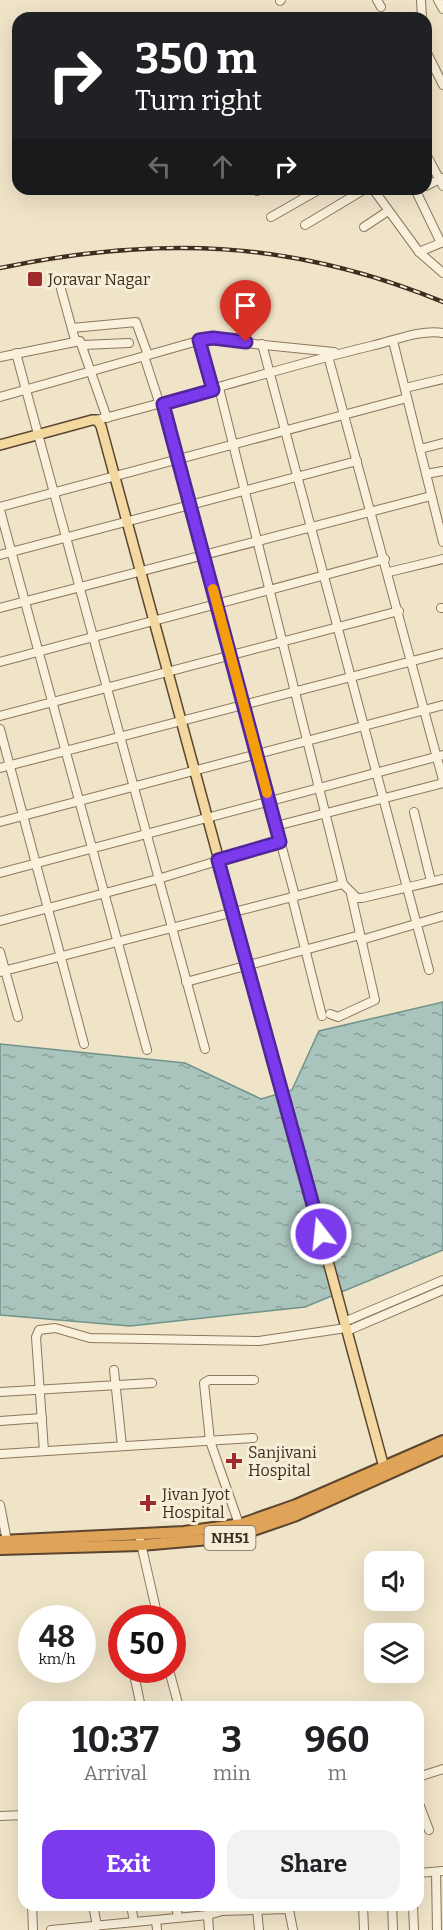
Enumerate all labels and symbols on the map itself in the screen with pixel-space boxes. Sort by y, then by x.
marker: Joravar Nagar [26,270,44,288]
place label: Joravar Nagar [47,270,150,289]
pin [220,280,271,342]
position arrow [289,1202,353,1266]
place label: Sanjivani Hospital [248,1443,317,1480]
marker: Sanjivani Hospital [225,1452,243,1470]
place label: Jivan Jyot Hospital [161,1485,230,1522]
marker: Jivan Jyot Hospital [139,1494,157,1512]
road number: NH51 [204,1526,256,1550]
speed limit sign: 50 [108,1605,186,1683]

